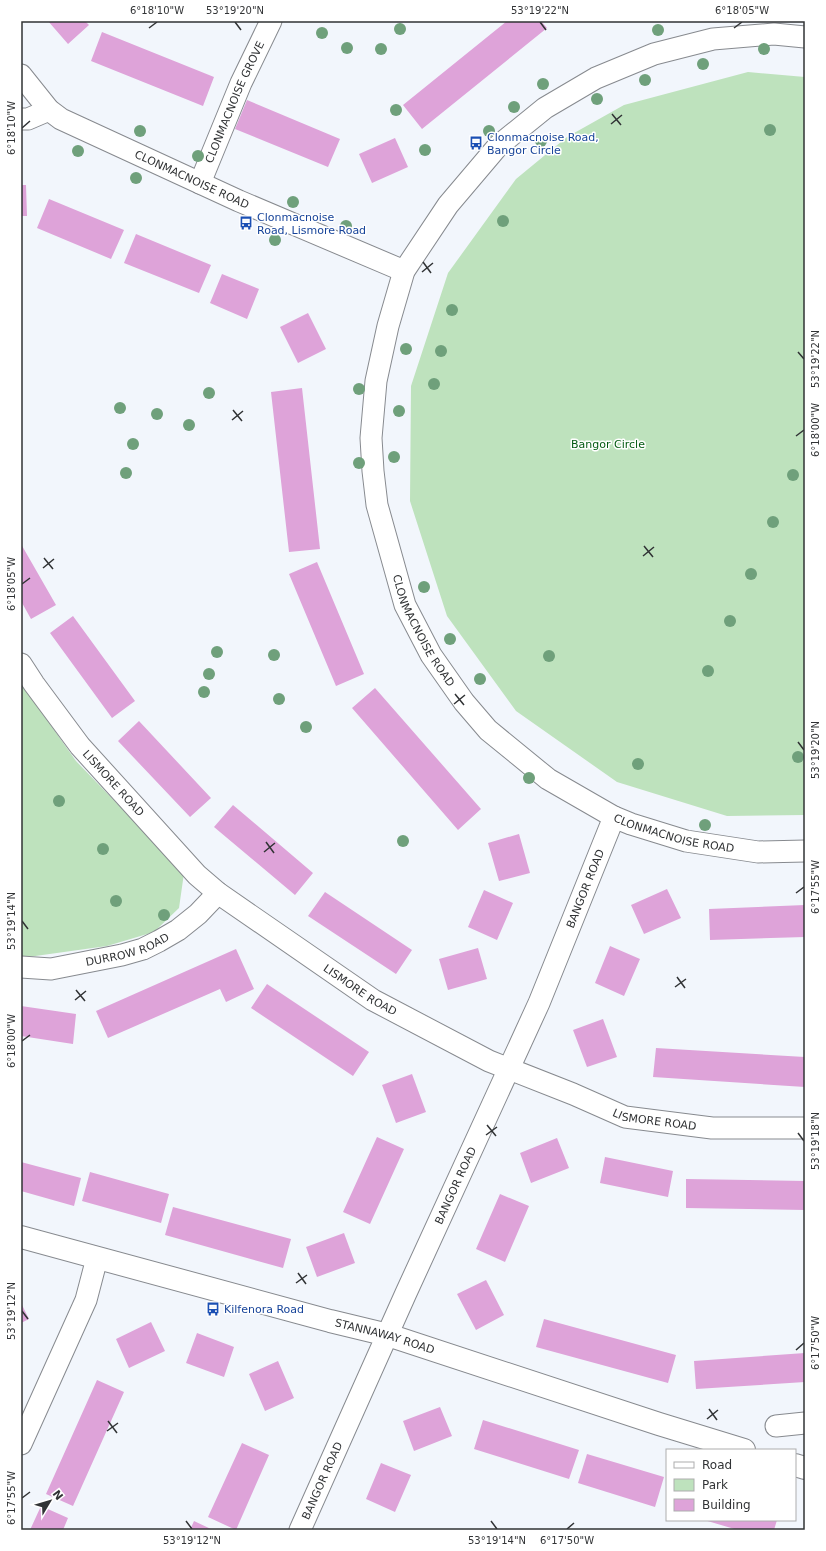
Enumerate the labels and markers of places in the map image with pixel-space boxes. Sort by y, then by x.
place label: Clonmacnoise Road, Bangor Circle [487,131,599,157]
bus stop icon: Clonmacnoise Road, Bangor Circle [468,135,484,151]
place label: Clonmacnoise Road, Lismore Road [257,211,366,237]
bus stop icon: Clonmacnoise Road, Lismore Road [238,215,254,231]
bus stop icon: Kilfenora Road [205,1301,221,1317]
place label: Kilfenora Road [224,1303,304,1316]

